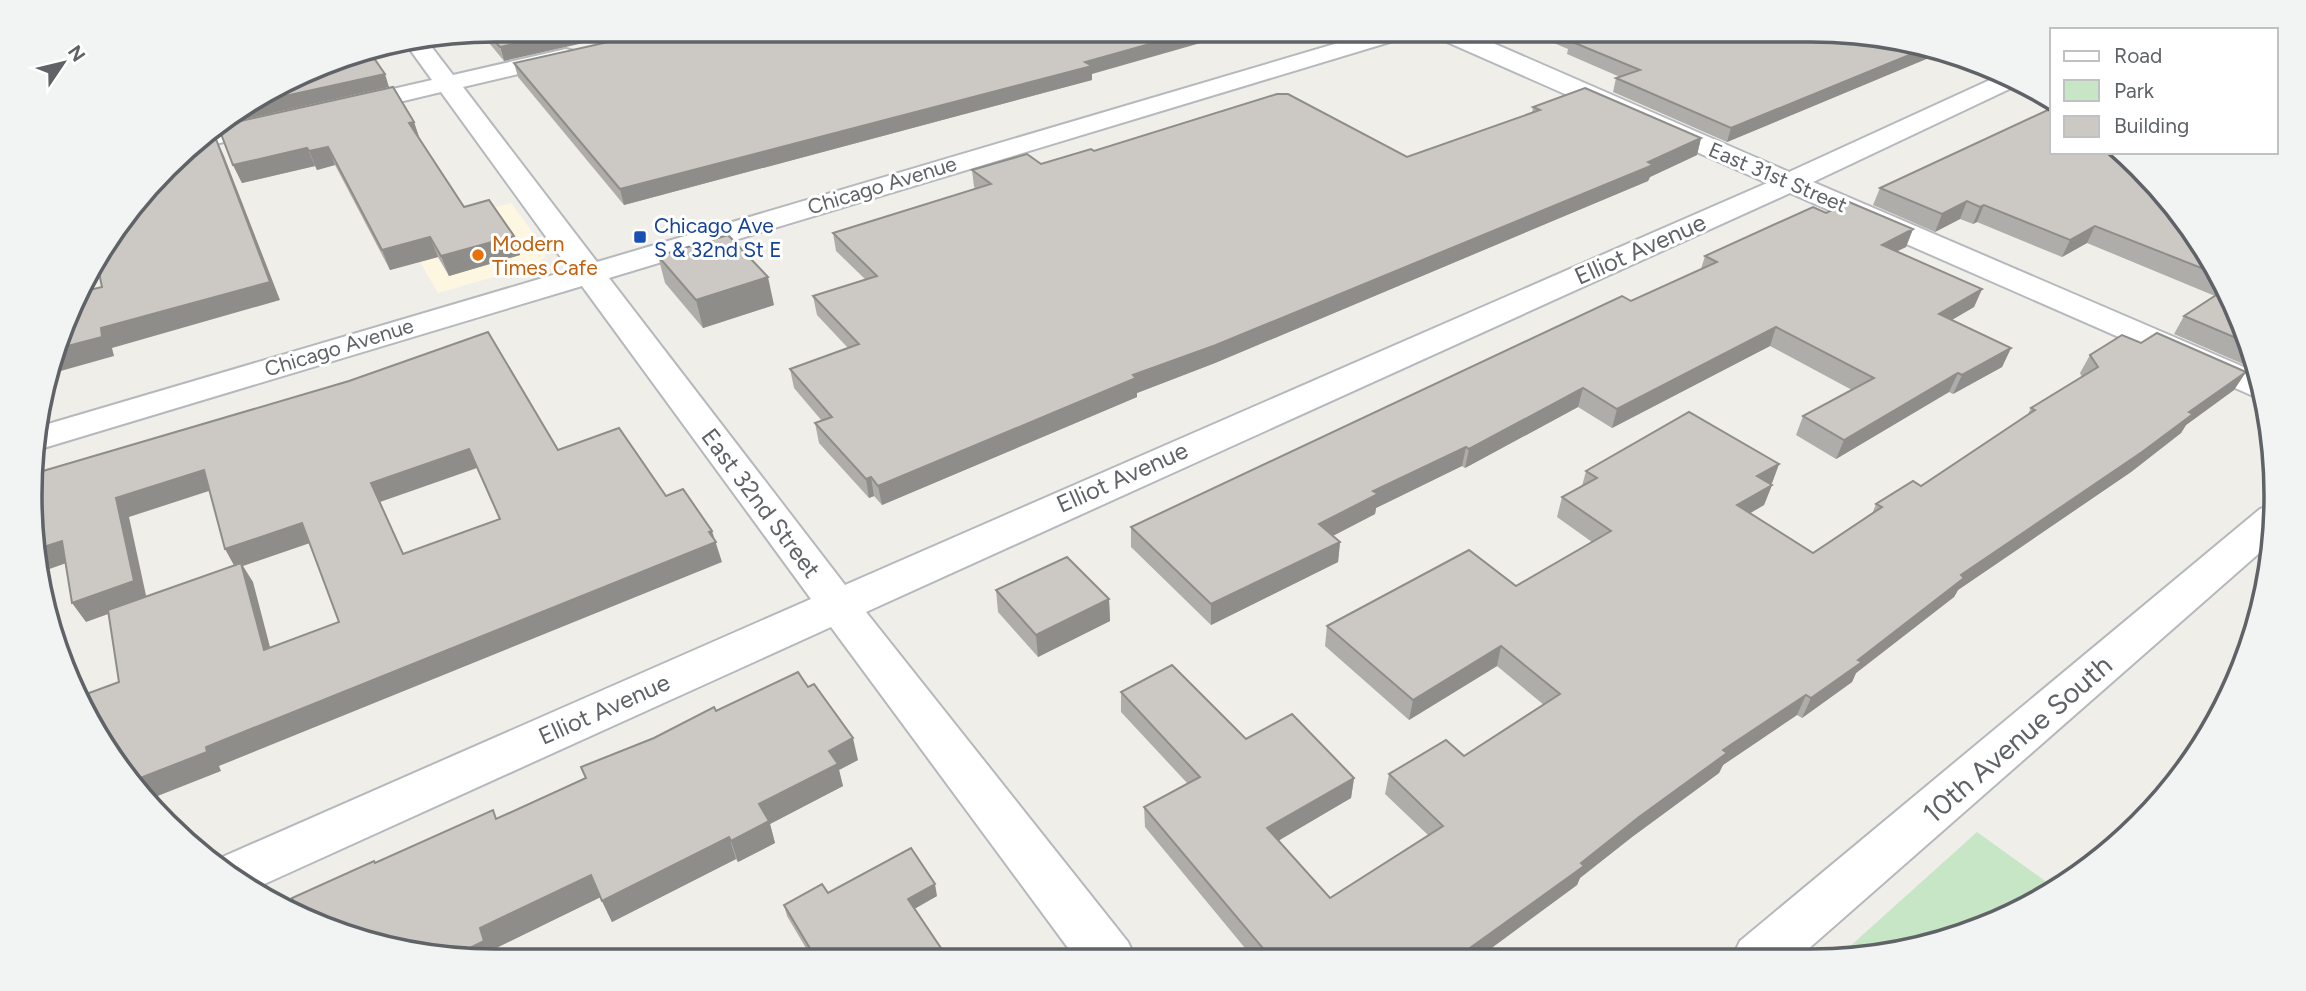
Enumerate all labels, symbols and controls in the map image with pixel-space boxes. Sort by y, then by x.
north arrow [28,28,98,98]
legend [2050,28,2278,154]
text: N [63,41,90,66]
text: Road [2114,43,2162,68]
text: Park [2114,78,2155,103]
text: Building [2114,113,2189,138]
street label: East 31st Street [1705,137,1851,217]
street label: Chicago Avenue [804,150,960,220]
street label: Elliot Avenue [1570,207,1710,291]
place label: Chicago Ave S & 32nd St E [654,213,782,262]
marker: Chicago Ave S & 32nd St E [632,229,648,245]
place label: Modern Times Cafe [492,231,598,280]
marker: Modern Times Cafe [470,247,486,263]
street label: Chicago Avenue [261,312,417,382]
street label: East 32nd Street [695,423,827,583]
street label: Elliot Avenue [1052,435,1192,519]
street label: 10th Avenue South [1915,648,2119,830]
street label: Elliot Avenue [534,667,674,751]

